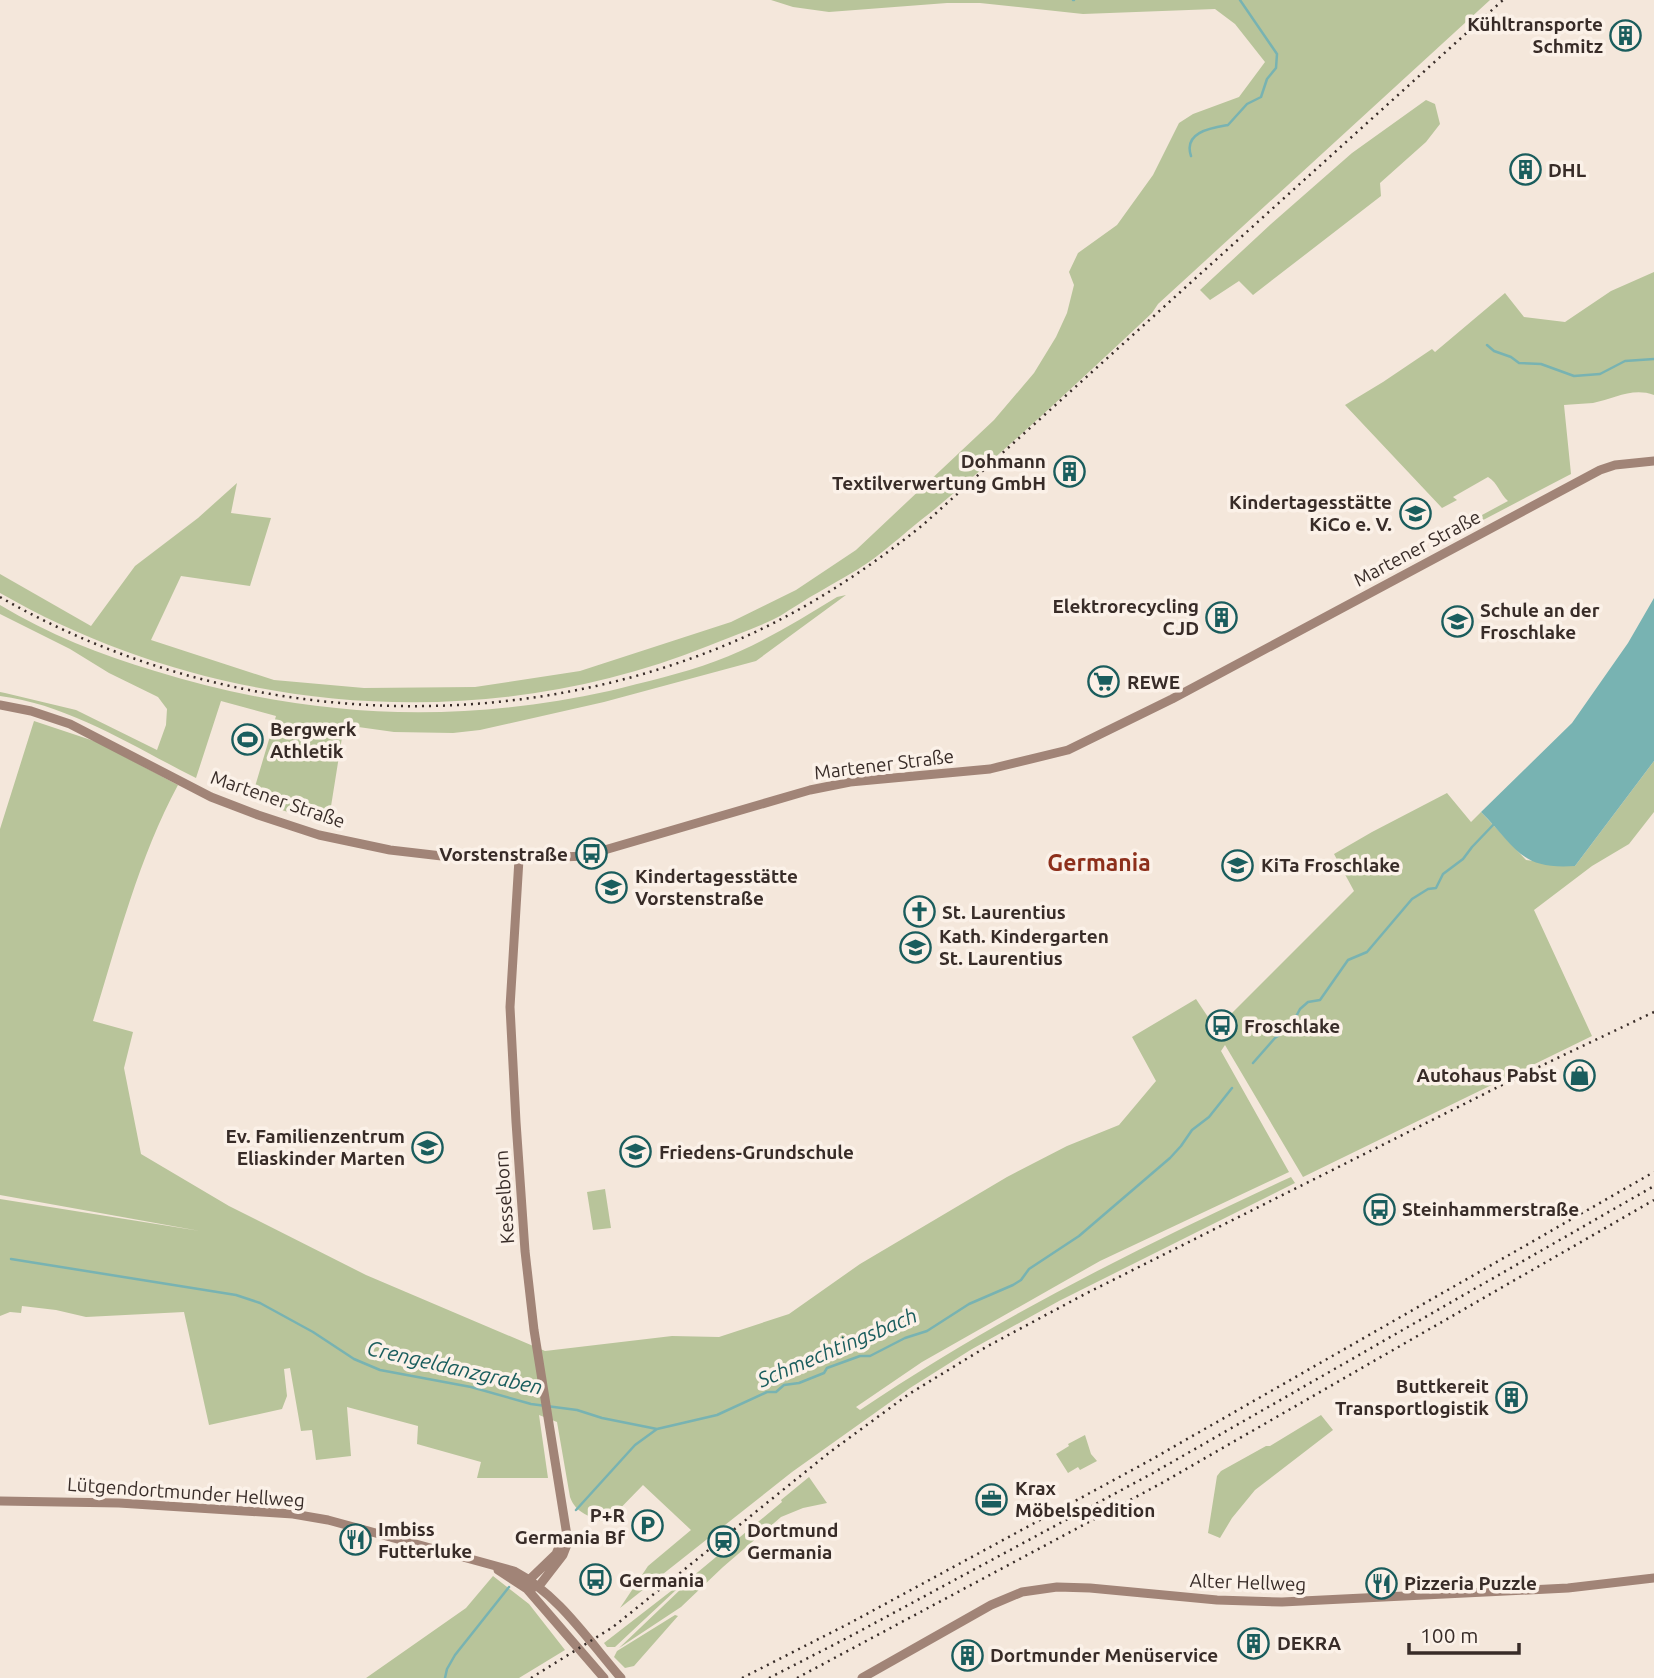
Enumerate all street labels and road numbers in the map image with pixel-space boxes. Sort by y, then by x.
street label: Martener Straße [1350,505,1484,591]
street label: Martener Straße [813,745,955,783]
street label: Martener Straße [208,766,348,832]
street label: Kesselborn [490,1149,518,1245]
street label: Lütgendortmunder Hellweg [66,1473,306,1511]
street label: Alter Hellweg [1189,1569,1307,1595]

